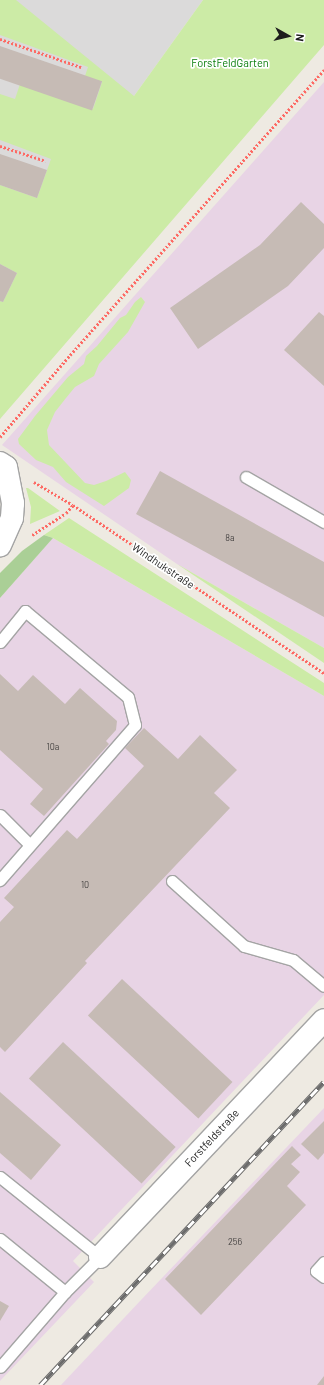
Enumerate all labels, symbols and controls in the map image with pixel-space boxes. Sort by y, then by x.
north arrow [268,16,308,56]
text: N [293,33,307,42]
park label: ForstFeldGarten [191,56,269,70]
house number: 8a [225,533,235,543]
street label: Windhukstraße [129,540,197,592]
house number: 10a [47,742,59,752]
house number: 10 [81,880,89,890]
street label: Forstfeldstraße [182,1107,242,1169]
house number: 256 [228,1237,242,1247]

